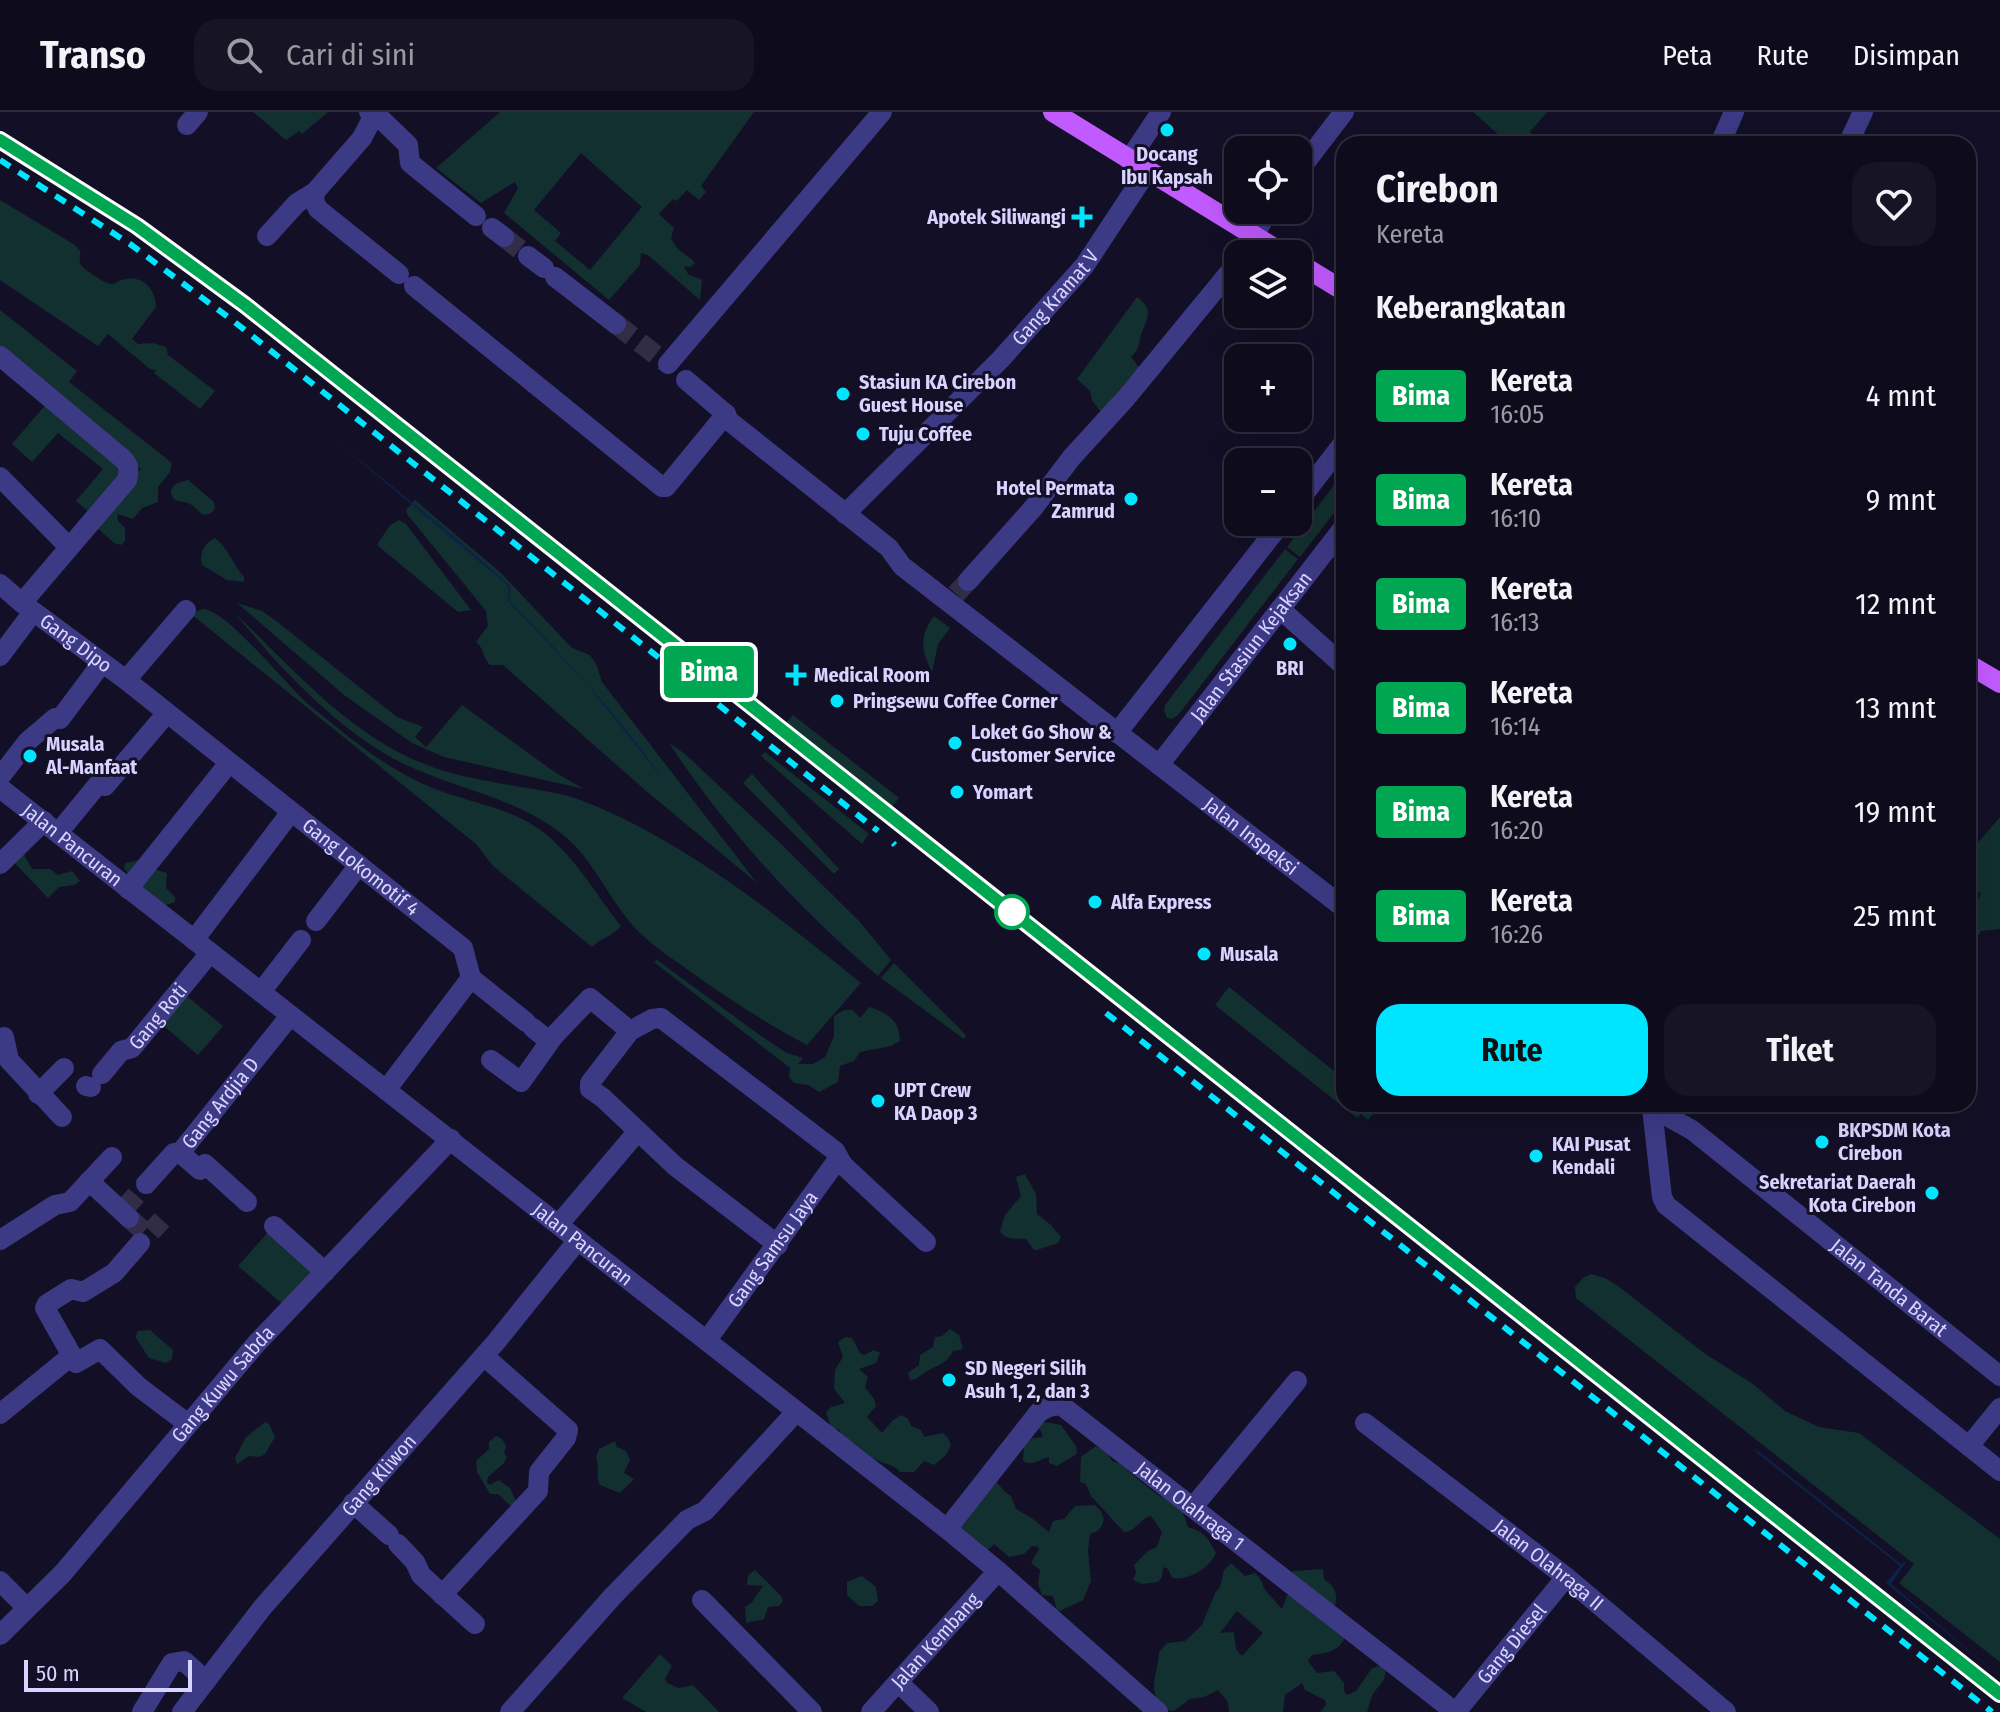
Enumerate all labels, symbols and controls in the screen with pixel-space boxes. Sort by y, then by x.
search box [194,19,754,91]
text: Transo [40,32,146,78]
icon: search [222,33,266,77]
text: Cari di sini [286,37,415,73]
text: Peta [1662,39,1713,72]
text: Rute [1757,39,1809,72]
text: Disimpan [1853,39,1960,72]
marker: Docang Ibu Kapsah [1158,121,1176,139]
map controls [1224,136,1312,536]
button: locate [1224,136,1312,224]
place label: Docang Ibu Kapsah [1121,142,1213,189]
button: heart [1852,162,1936,246]
text: Cirebon [1376,166,1499,212]
place label: Apotek Siliwangi [926,205,1066,229]
marker: Apotek Siliwangi [1073,208,1091,226]
text: Kereta [1376,219,1444,250]
button: layers [1224,240,1312,328]
street label: Gang Kramat V [1007,245,1104,350]
text: Keberangkatan [1376,290,1566,326]
button: + [1224,344,1312,432]
text: Kereta [1490,363,1573,399]
place label: Stasiun KA Cirebon Guest House [859,370,1016,417]
text: 4 mnt [1866,378,1936,414]
text: Bima [1392,379,1450,412]
marker: Stasiun KA Cirebon Guest House [834,385,852,403]
text: 16:05 [1490,399,1544,430]
place label: Tuju Coffee [879,422,972,446]
marker: Tuju Coffee [854,425,872,443]
button: − [1224,448,1312,536]
text: Kereta [1490,467,1573,503]
place label: Hotel Permata Zamrud [996,476,1115,523]
text: 9 mnt [1866,482,1936,518]
text: Bima [1392,483,1450,516]
marker: Hotel Permata Zamrud [1122,490,1140,508]
text: 16:10 [1490,503,1541,534]
street label: Jalan Stasiun Kejaksan [1185,567,1317,726]
text: Kereta [1490,571,1573,607]
text: 12 mnt [1855,586,1936,622]
text: Bima [1392,587,1450,620]
text: 16:13 [1490,607,1540,638]
street label: Gang Dipo [35,608,117,678]
marker: BRI [1281,635,1299,653]
line badge: Bima [653,646,765,698]
text: Bima [680,655,738,688]
place label: BRI [1276,656,1304,680]
place label: Medical Room [814,663,930,687]
marker: Medical Room [785,664,807,686]
text: Kereta [1490,675,1573,711]
place label: Pringsewu Coffee Corner [853,689,1058,713]
text: 13 mnt [1855,690,1936,726]
text: Bima [1392,691,1450,724]
marker: Pringsewu Coffee Corner [828,692,846,710]
text: 16:14 [1490,711,1540,742]
place label: Loket Go Show & Customer Service [971,720,1115,767]
place label: Musala Al-Manfaat [45,732,138,779]
marker: Loket Go Show & Customer Service [946,734,964,752]
marker: Musala Al-Manfaat [21,747,39,765]
text: Kereta [1490,779,1573,815]
place label: Yomart [972,780,1034,804]
marker: Yomart [948,783,966,801]
street label: Jalan Inspeksi [1199,792,1303,880]
text: 19 mnt [1854,794,1936,830]
text: Bima [1392,795,1450,828]
street label: Jalan Pancuran [18,798,127,891]
street label: Gang Lokomotif 4 [298,813,424,921]
text: 16:20 [1490,815,1544,846]
text: Kereta [1490,883,1573,919]
place label: Alfa Express [1110,890,1212,914]
marker: Alfa Express [1086,893,1104,911]
unlabelled marker [995,895,1029,929]
text: 25 mnt [1853,898,1936,934]
text: Bima [1392,899,1450,932]
text: 16:26 [1490,919,1543,950]
place label: Musala [1220,942,1279,966]
marker: Musala [1195,945,1213,963]
street label: Gang Roti [124,978,192,1055]
button: Rute [1376,1004,1648,1096]
button: Tiket [1664,1004,1936,1096]
street label: Gang Ardjia D [176,1053,264,1153]
place label: UPT Crew KA Daop 3 [894,1078,977,1125]
marker: UPT Crew KA Daop 3 [869,1092,887,1110]
place label: BKPSDM Kota Cirebon [1838,1118,1951,1165]
place label: KAI Pusat Kendali [1552,1132,1631,1179]
marker: BKPSDM Kota Cirebon [1813,1133,1831,1151]
marker: KAI Pusat Kendali [1527,1147,1545,1165]
place label: Sekretariat Daerah Kota Cirebon [1759,1170,1916,1217]
marker: Sekretariat Daerah Kota Cirebon [1923,1184,1941,1202]
street label: Gang Samsu Jaya [722,1186,823,1312]
street label: Jalan Pancuran [528,1197,638,1291]
street label: Jalan Tanda Barat [1826,1234,1953,1342]
street label: Gang Kuwu Sabda [166,1320,279,1447]
place label: SD Negeri Silih Asuh 1, 2, dan 3 [964,1356,1090,1403]
marker: SD Negeri Silih Asuh 1, 2, dan 3 [940,1371,958,1389]
street label: Gang Kliwon [336,1429,421,1521]
street label: Jalan Olahraga 1 [1131,1456,1249,1555]
street label: Jalan Olahraga II [1489,1514,1609,1616]
street label: Jalan Kembang [886,1587,985,1694]
street label: Gang Diesel [1472,1599,1551,1689]
scale bar [24,1656,192,1692]
text: 50 m [36,1660,80,1687]

